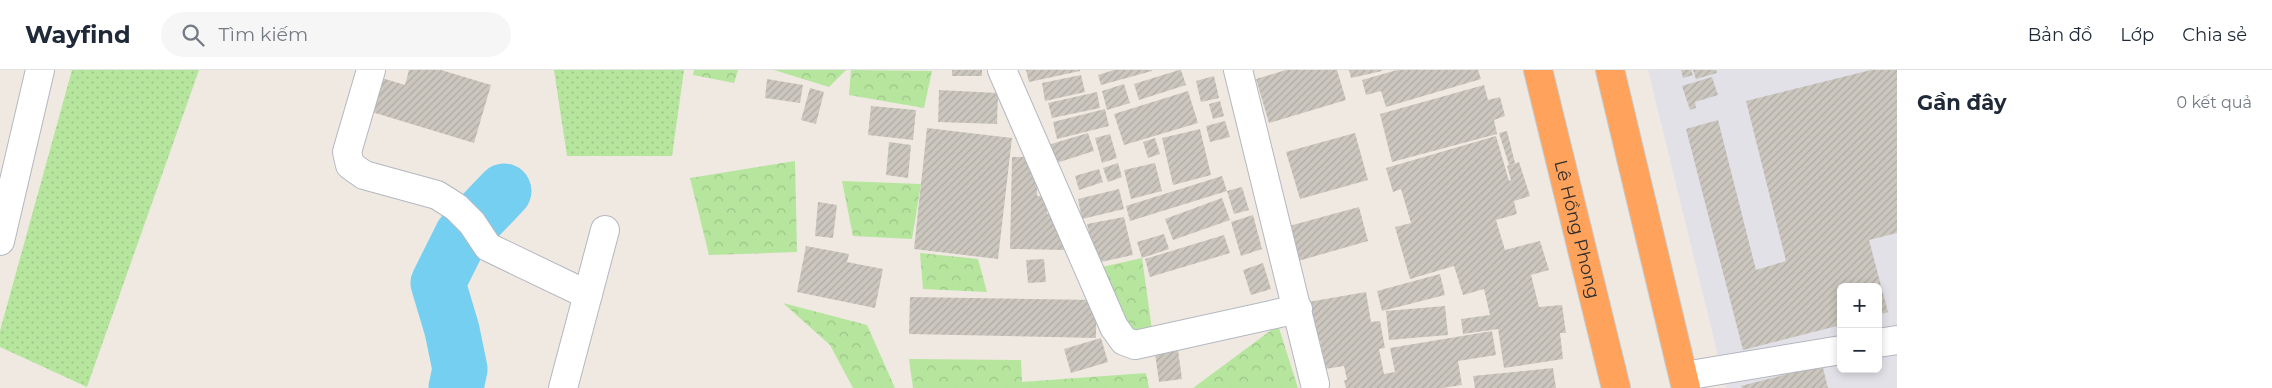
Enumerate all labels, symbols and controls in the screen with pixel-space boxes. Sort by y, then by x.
search box [161,12,511,57]
text: Wayfind [25,20,131,49]
icon: search [179,21,207,49]
text: Tìm kiếm [219,23,308,46]
text: Bản đồ [2028,24,2092,46]
text: Lớp [2120,24,2154,46]
text: Chia sẻ [2182,24,2247,46]
text: Gần đây [1917,90,2006,115]
text: 0 kết quả [2177,93,2252,112]
street label: Lê Hồng Phong [1549,158,1605,301]
map controls [1837,283,1882,373]
button: + [1837,283,1882,328]
button: − [1837,328,1882,373]

